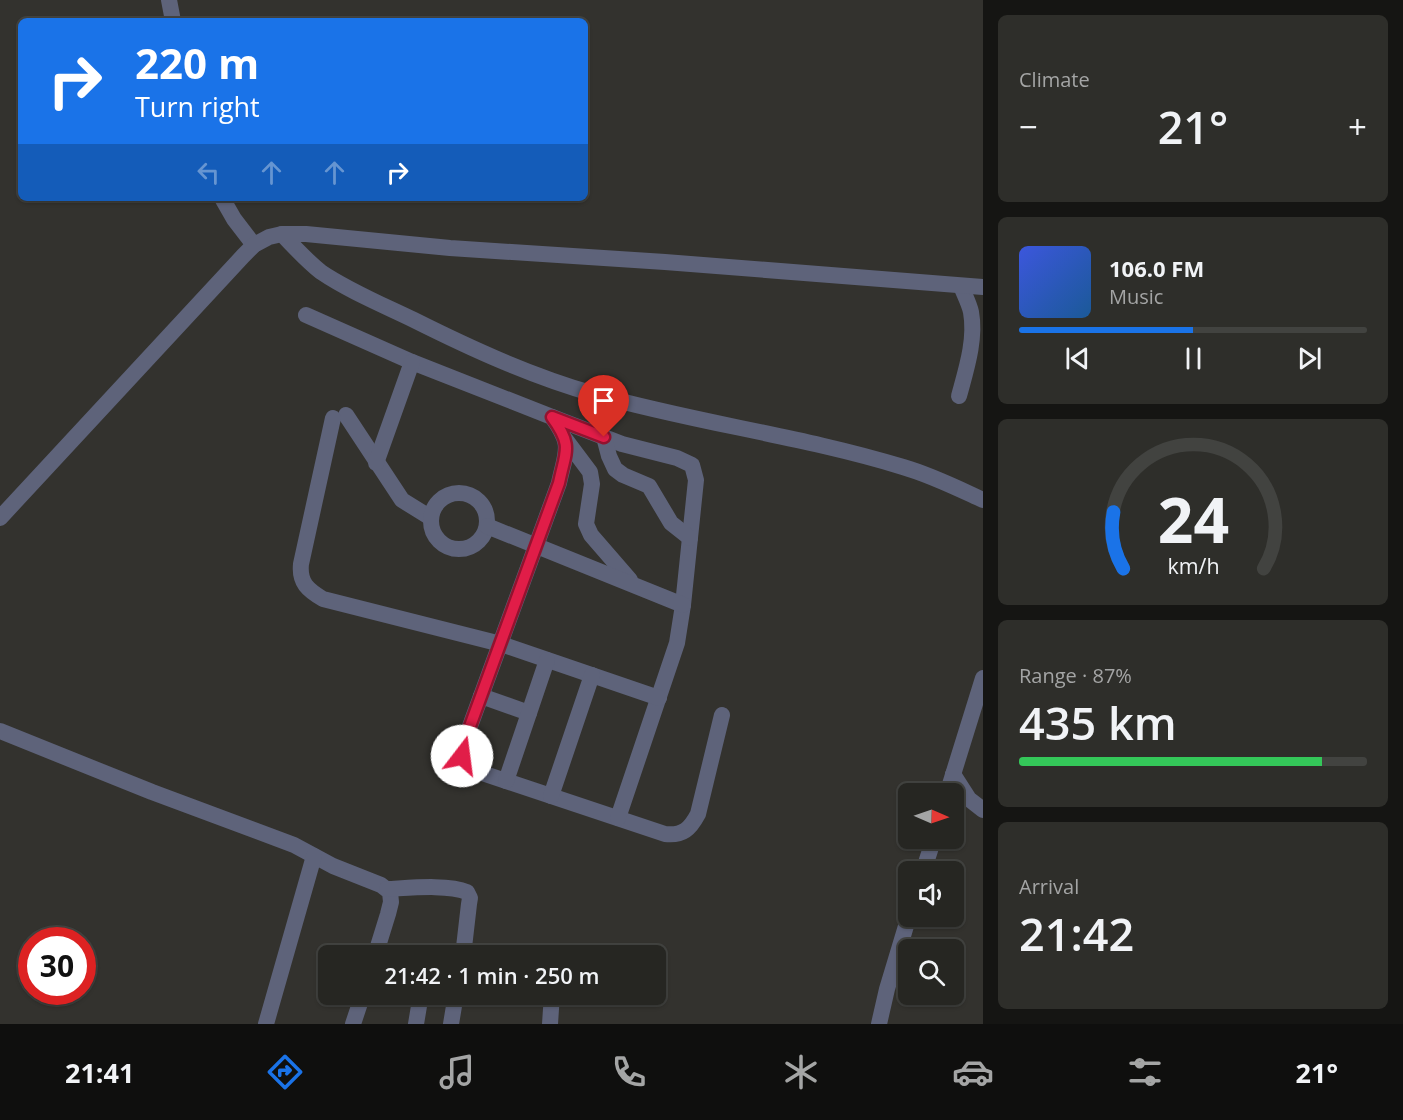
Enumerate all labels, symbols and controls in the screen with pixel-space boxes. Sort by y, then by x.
text: 220 m [135,34,259,91]
icon: right [36,42,114,120]
text: Climate [1019,66,1090,93]
text: Turn right [135,88,260,125]
text: 21° [1158,96,1228,157]
text: − [1019,104,1038,149]
text: + [1348,104,1367,149]
icon: left [192,156,225,189]
icon: ahead [255,156,288,189]
icon: ahead [318,156,351,189]
icon: right [381,156,414,189]
text: 106.0 FM [1109,253,1204,283]
text: Music [1109,283,1163,310]
icon: previous [1061,342,1094,375]
icon: pause [1177,342,1210,375]
icon: next [1293,342,1326,375]
pin [578,375,629,437]
icon: arrive [587,384,620,417]
text: 24 [1157,476,1229,561]
text: km/h [1167,551,1219,580]
text: Range · 87% [1019,662,1132,689]
text: 435 km [1019,692,1177,753]
position arrow [430,724,494,788]
north arrow [898,783,964,849]
map controls [898,783,964,1005]
button: sound [898,861,964,927]
text: Arrival [1019,873,1079,900]
text: 21:42 [1019,903,1134,964]
speed limit sign: 30 [18,927,96,1005]
button: search [898,939,964,1005]
text: 21:42 · 1 min · 250 m [384,960,600,990]
icon: directions [264,1051,306,1093]
icon: music [436,1051,478,1093]
icon: phone [608,1051,650,1093]
icon: climate [780,1051,822,1093]
icon: car [952,1051,994,1093]
icon: filters [1124,1051,1166,1093]
text: 21:41 [65,1054,134,1091]
text: 21° [1296,1054,1338,1091]

